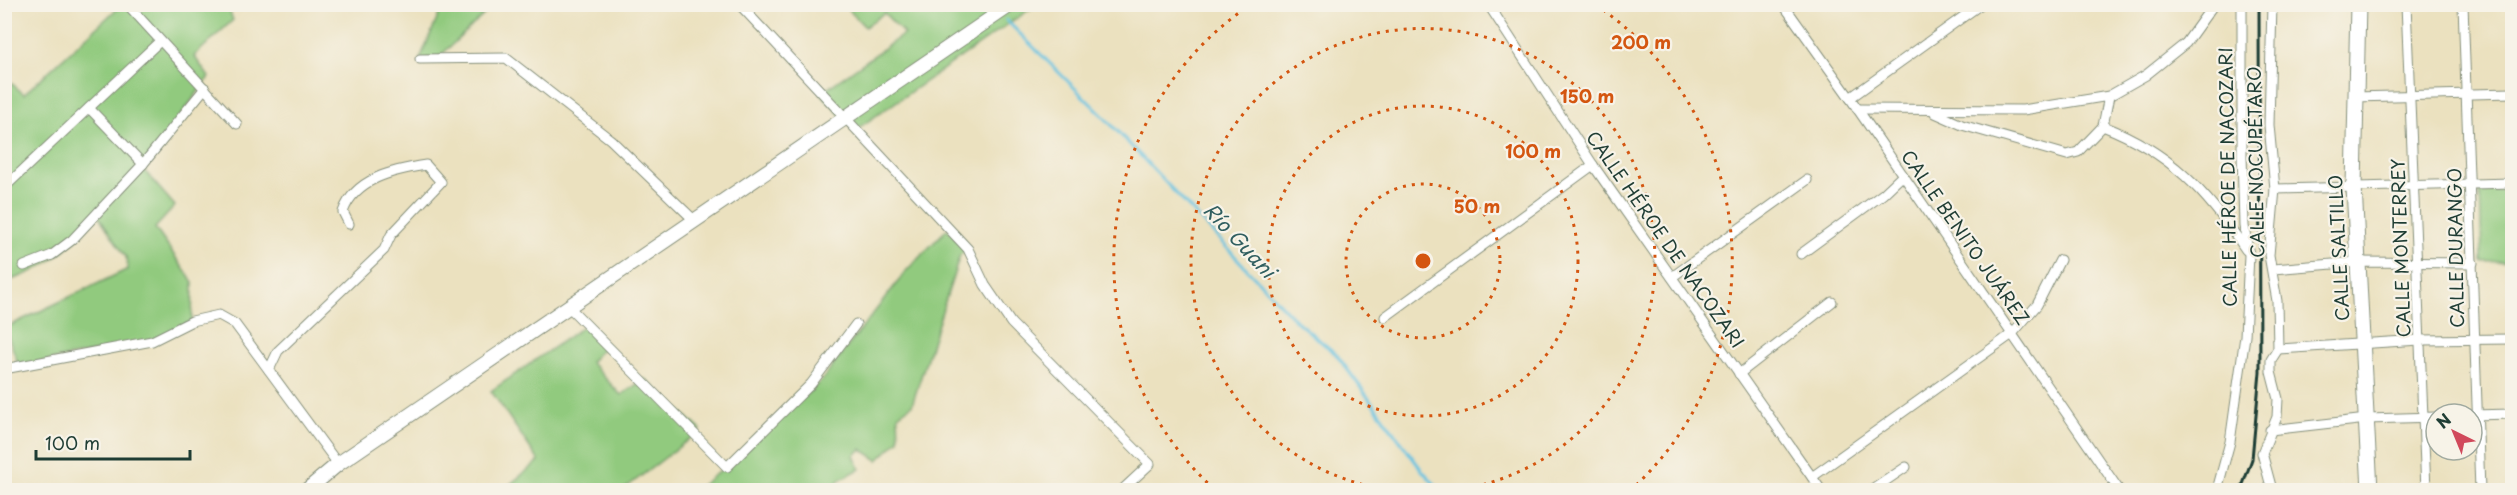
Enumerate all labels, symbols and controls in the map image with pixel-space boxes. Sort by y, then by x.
text: 200 m [1611,28,1671,55]
street label: CALLE HÉROE DE NACOZARI [2211,47,2243,307]
street label: CALLE NOCUPÉTARO [2240,66,2270,258]
text: 150 m [1560,82,1614,109]
street label: CALLE HÉROE DE NACOZARI [1580,125,1752,353]
text: 100 m [1505,137,1561,164]
street label: CALLE BENITO JUÁREZ [1895,144,2037,330]
street label: CALLE MONTERREY [2383,158,2417,338]
street label: CALLE DURANGO [2440,168,2470,328]
street label: CALLE SALTILLO [2321,174,2355,322]
text: 50 m [1454,192,1500,219]
water label: Río Guani [1197,195,1285,287]
centre of rings [1413,251,1433,271]
north arrow [2424,402,2484,462]
text: N [2430,407,2456,433]
scale bar [36,423,190,461]
text: 100 m [45,429,100,456]

